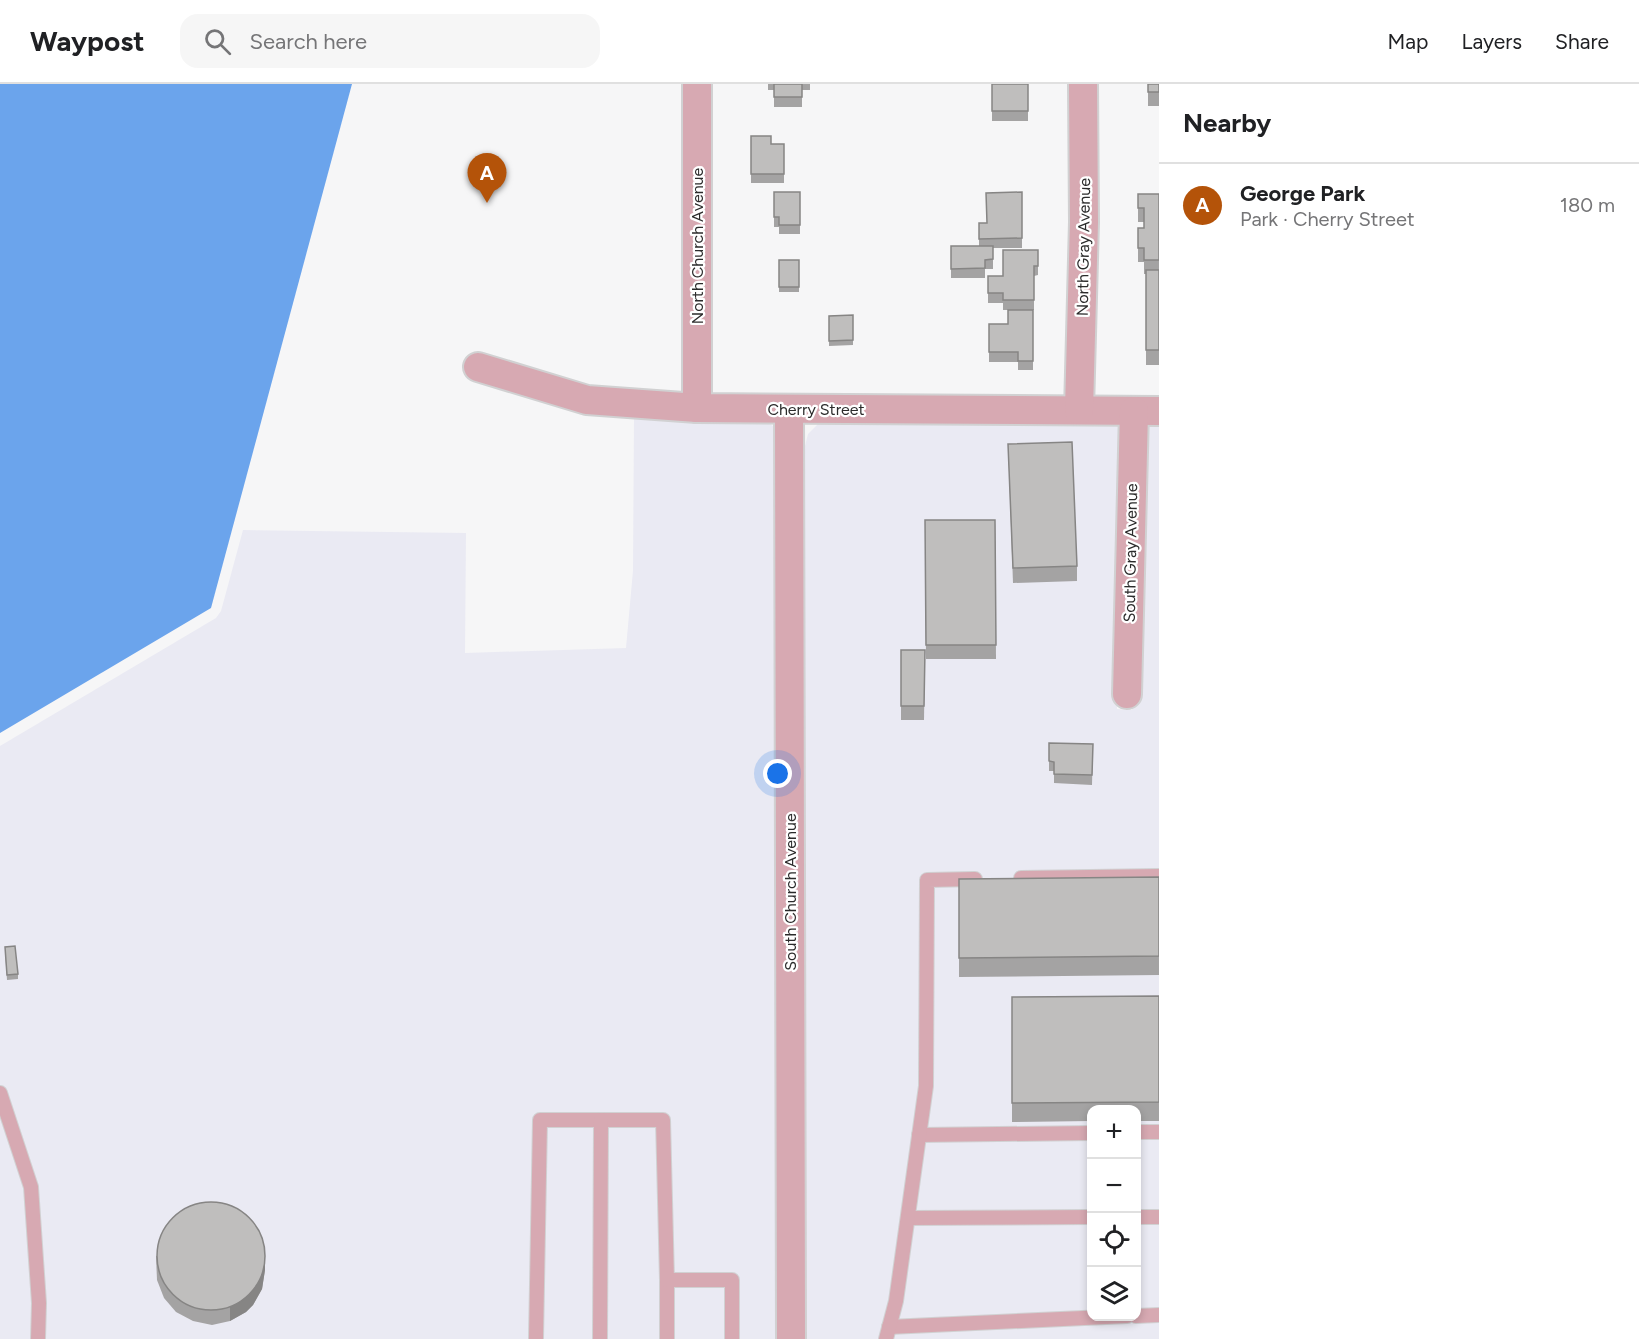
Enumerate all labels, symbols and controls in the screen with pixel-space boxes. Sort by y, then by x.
search box [180,14,600,68]
text: Waypost [30,24,144,58]
icon: search [201,25,234,58]
text: Search here [249,28,367,55]
text: Map [1388,29,1428,54]
text: Layers [1461,29,1522,54]
text: Share [1555,29,1609,54]
text: Nearby [1183,107,1271,139]
pin: A [468,154,506,203]
street label: North Church Avenue [688,168,707,324]
street label: North Gray Avenue [1073,178,1094,316]
text: George Park [1240,180,1365,207]
text: A [1195,193,1210,217]
text: 180 m [1560,193,1615,217]
text: Park · Cherry Street [1240,207,1414,231]
street label: Cherry Street [767,400,865,419]
street label: South Gray Avenue [1120,483,1141,623]
your location [763,759,792,788]
street label: South Church Avenue [781,813,800,971]
map controls [1087,1105,1141,1321]
button: + [1087,1105,1141,1159]
button: − [1087,1159,1141,1213]
button: locate [1087,1213,1141,1267]
button: layers [1087,1267,1141,1321]

